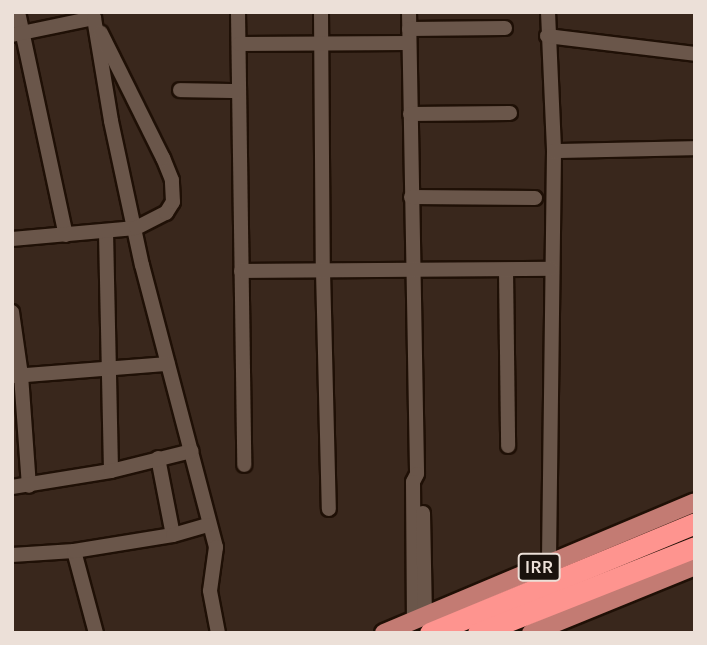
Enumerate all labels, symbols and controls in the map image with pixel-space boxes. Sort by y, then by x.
road number: IRR [516,552,562,582]

